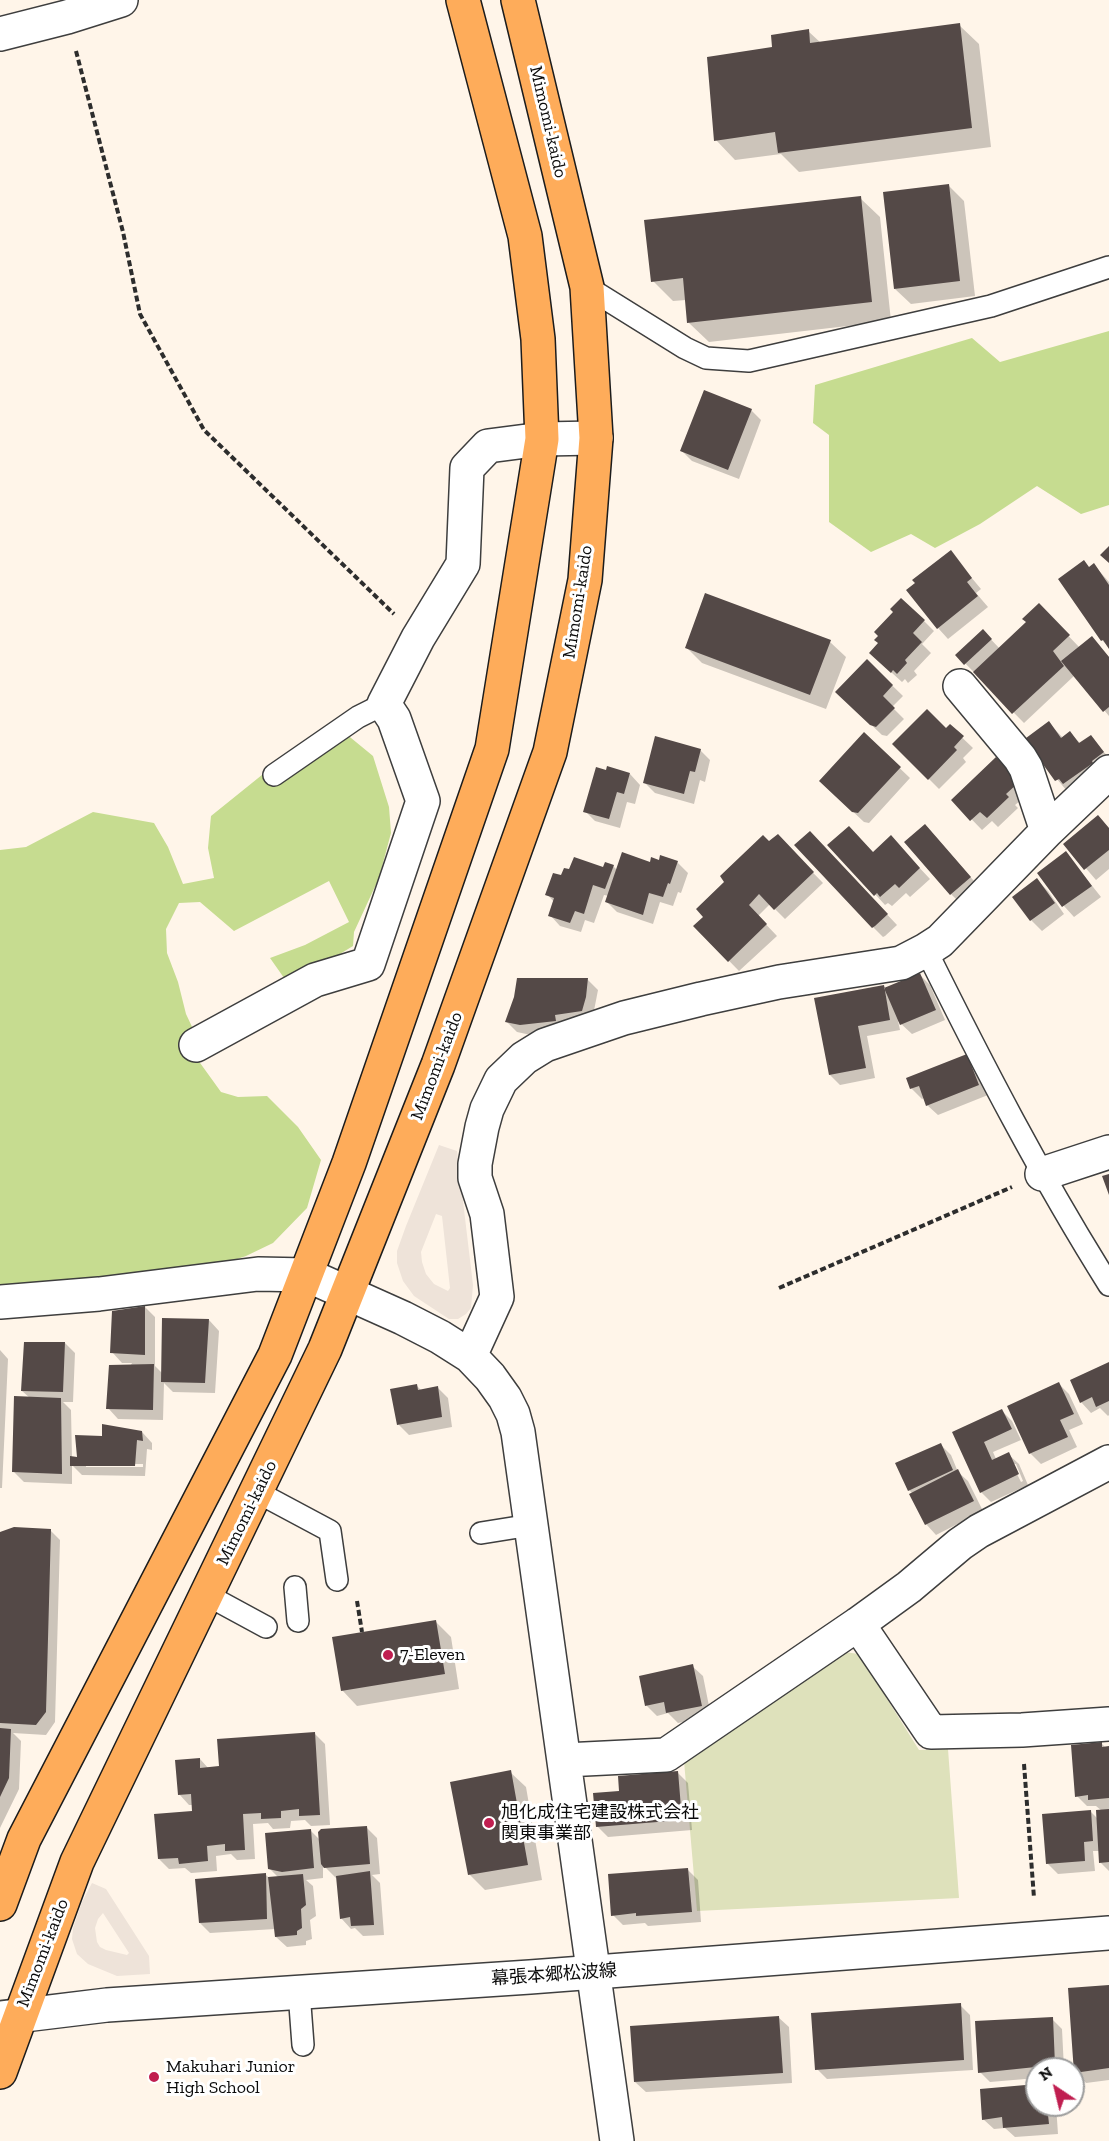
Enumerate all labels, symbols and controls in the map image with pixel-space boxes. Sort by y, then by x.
street label: Mimomi-kaido [525,64,571,180]
street label: Mimomi-kaido [558,544,598,660]
street label: Mimomi-kaido [406,1009,468,1123]
street label: Mimomi-kaido [212,1457,282,1569]
place label: 7-Eleven [400,1644,465,1666]
marker: 7-Eleven [381,1648,395,1662]
place label: 旭化成住宅建設株式会社 関東事業部 [501,1802,699,1844]
marker: 旭化成住宅建設株式会社 関東事業部 [482,1816,496,1830]
street label: Mimomi-kaido [12,1896,74,2010]
street label: 幕張本郷松波線 [490,1960,618,1990]
place label: Makuhari Junior High School [166,2056,295,2098]
north arrow [1025,2057,1085,2117]
text: N [1035,2062,1056,2085]
marker: Makuhari Junior High School [147,2070,161,2084]

